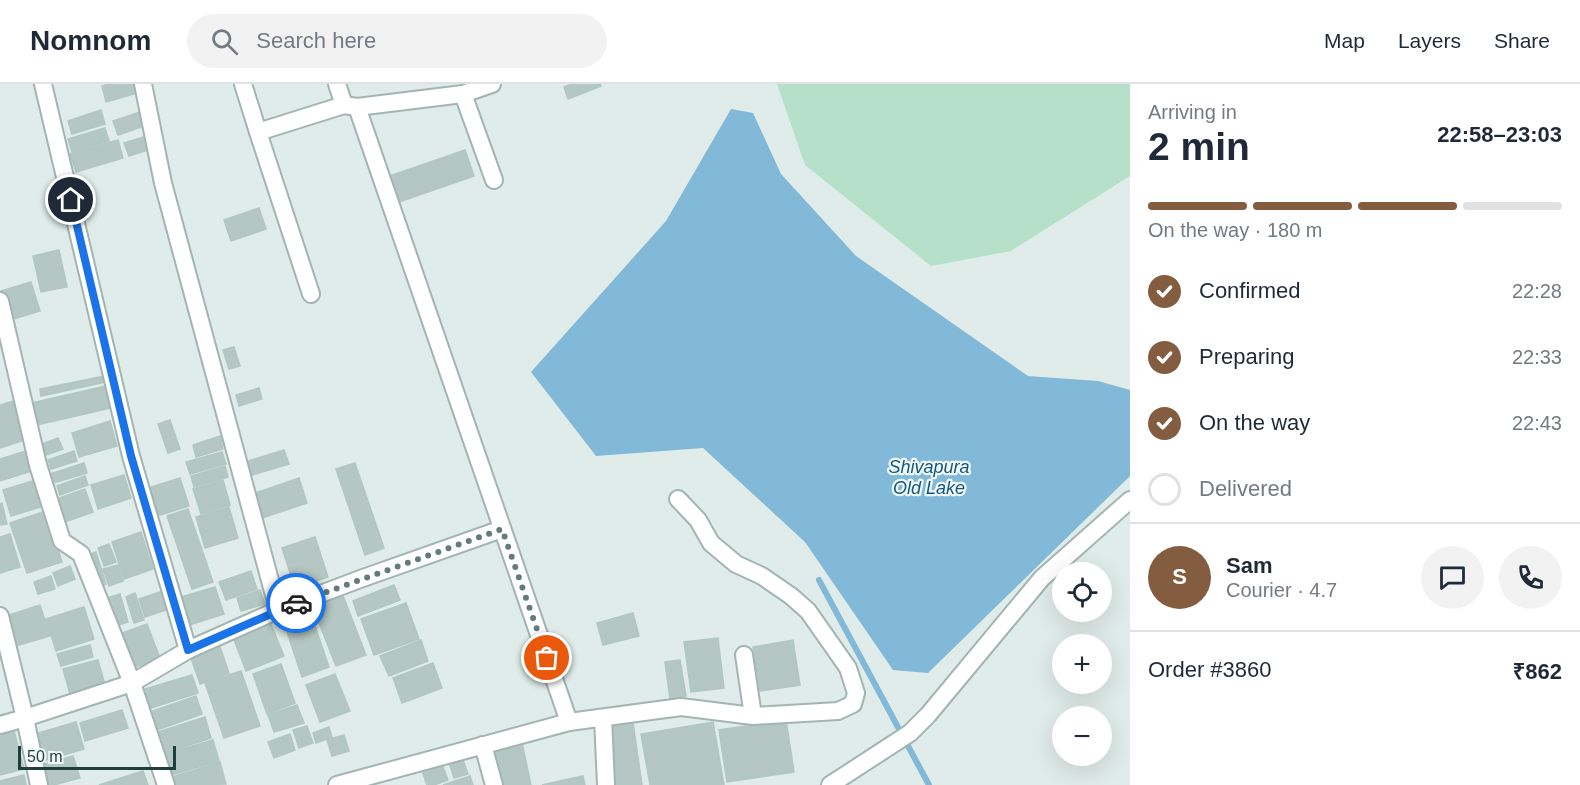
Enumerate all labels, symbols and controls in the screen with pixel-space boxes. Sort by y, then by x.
search box [187,14,607,68]
text: Nomnom [30,25,151,56]
icon: search [208,25,241,58]
text: Search here [256,28,376,53]
text: Map [1324,29,1365,52]
text: Layers [1398,29,1461,52]
text: Share [1494,29,1550,52]
text: Arriving in [1148,101,1237,123]
text: 22:58–23:03 [1437,122,1562,147]
text: 2 min [1148,125,1250,168]
pin [45,174,96,225]
icon: home [54,183,87,216]
text: On the way · 180 m [1148,219,1323,241]
icon: check [1148,275,1181,308]
text: Confirmed [1199,278,1300,303]
text: 22:28 [1512,280,1562,302]
icon: check [1148,341,1181,374]
text: Preparing [1199,344,1294,369]
text: 22:33 [1512,346,1562,368]
icon: check [1148,407,1181,440]
text: On the way [1199,410,1310,435]
text: 22:43 [1512,412,1562,434]
water label: Shivapura Old Lake [888,457,970,498]
text: Delivered [1199,476,1292,501]
button: chat [1421,546,1484,609]
button: phone [1499,546,1562,609]
text: Sam [1226,553,1272,578]
map controls [1052,562,1112,766]
button: locate [1052,562,1112,622]
text: S [1172,564,1187,589]
courier [266,573,326,633]
text: Courier · 4.7 [1226,579,1337,601]
icon: car [280,587,313,620]
pin [521,632,572,683]
button: + [1052,634,1112,694]
icon: bag [530,641,563,674]
text: Order #3860 [1148,657,1272,682]
text: ₹862 [1513,659,1562,684]
button: − [1052,706,1112,766]
scale bar [18,743,176,770]
text: 50 m [27,748,63,765]

